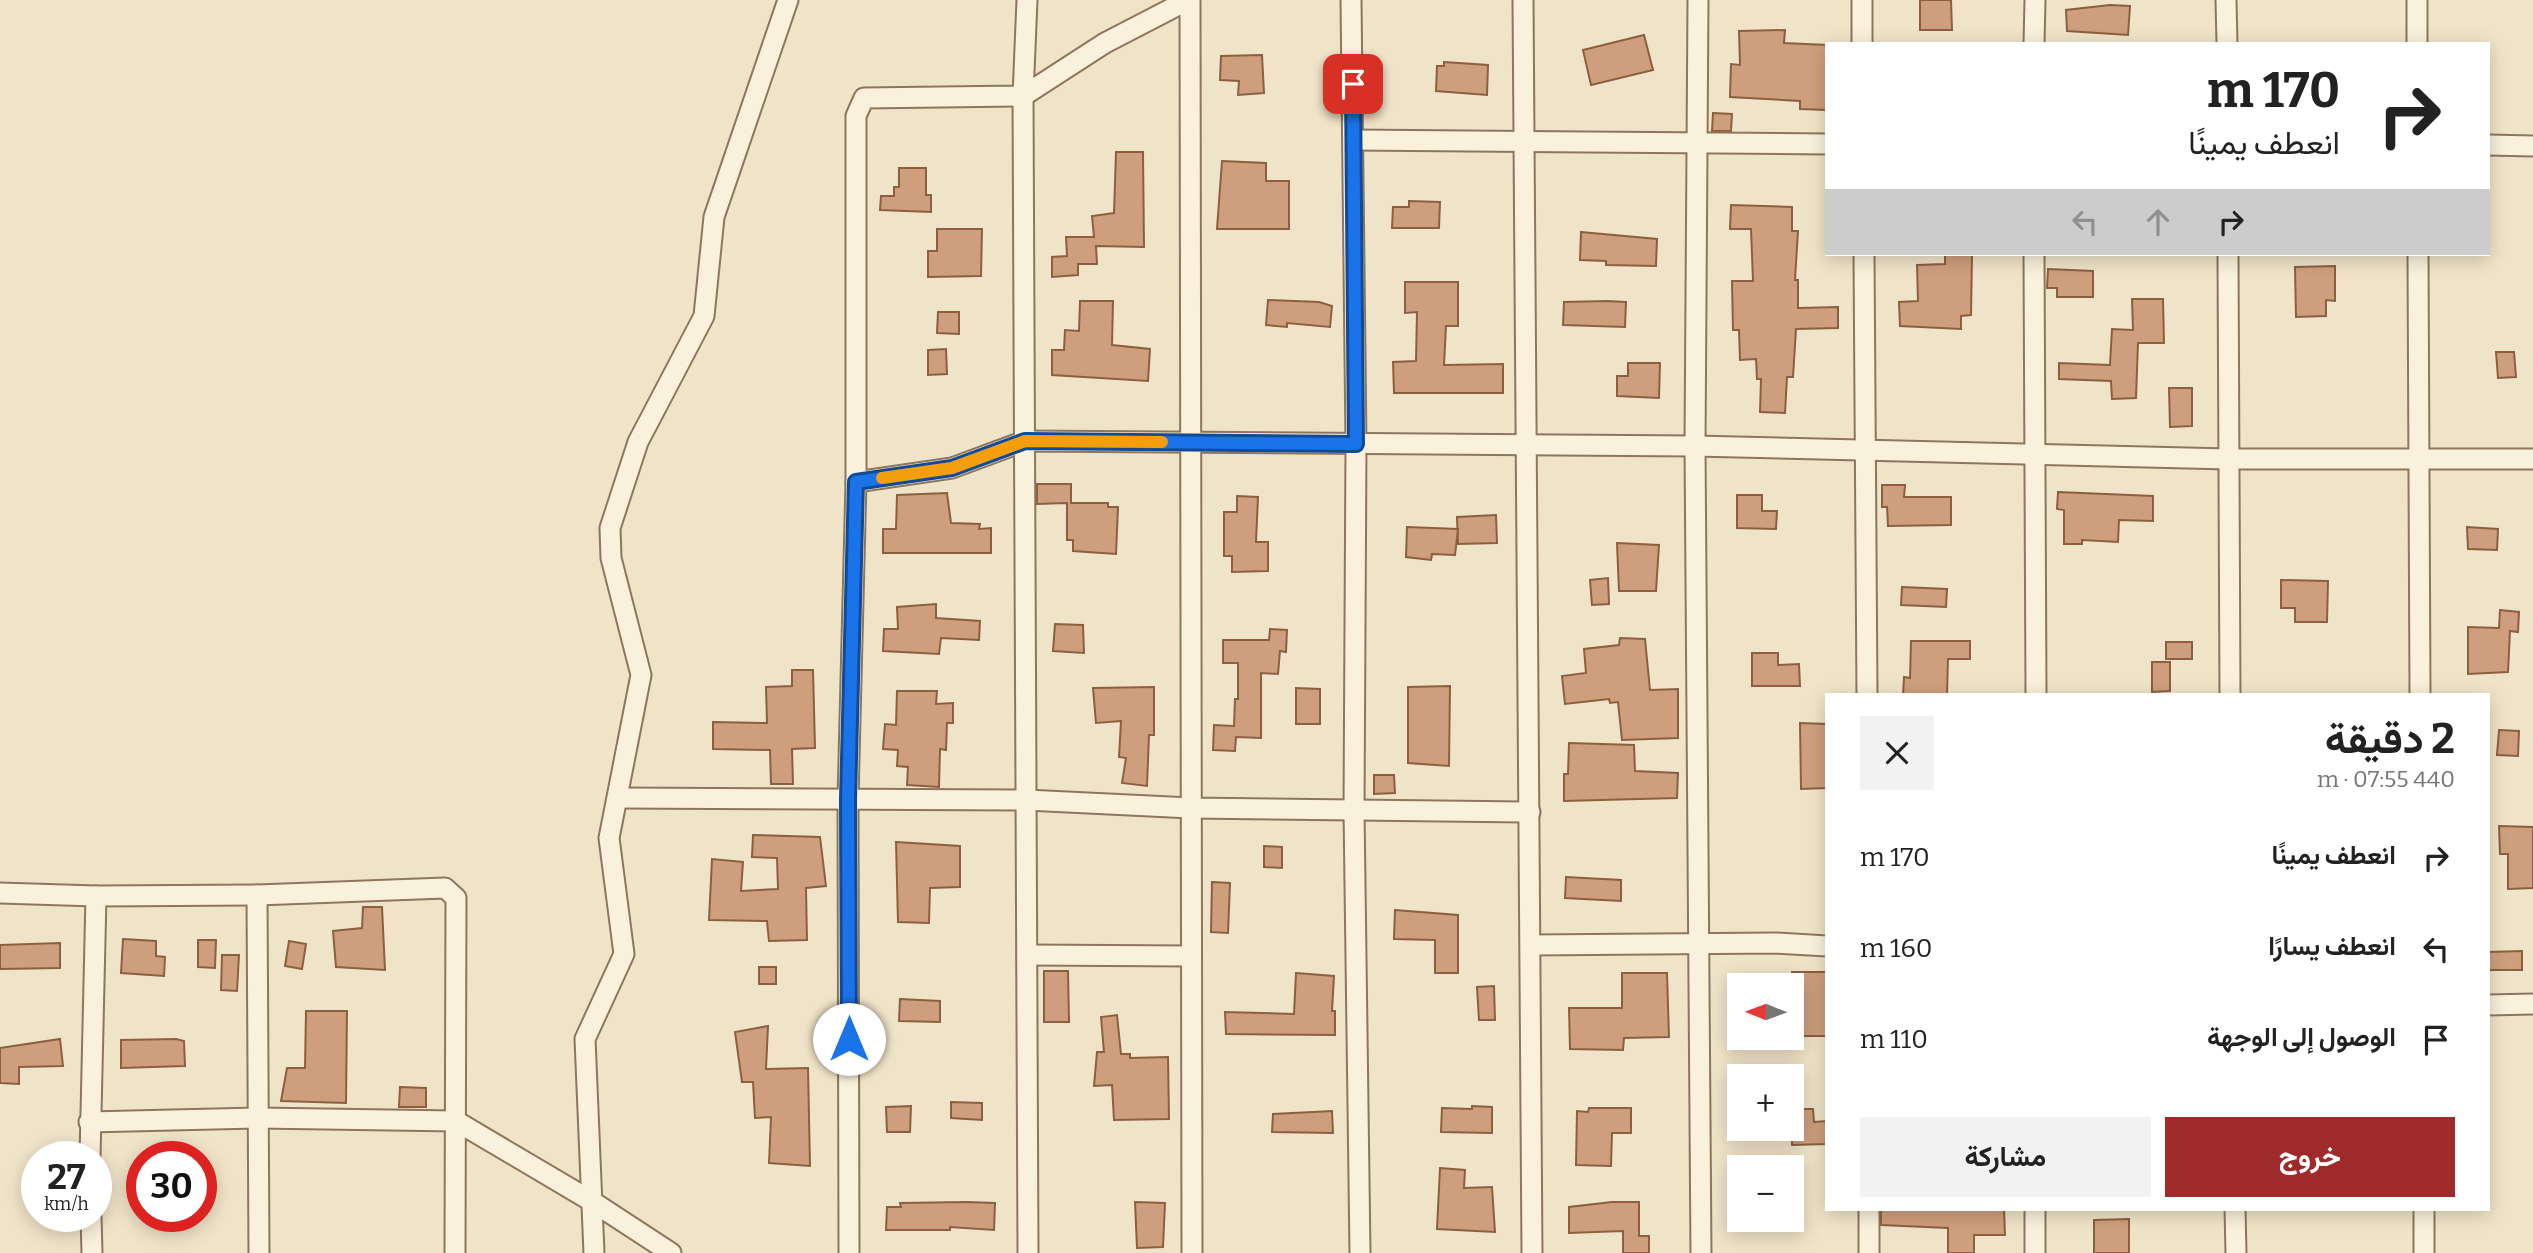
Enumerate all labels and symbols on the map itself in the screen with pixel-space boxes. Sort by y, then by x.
pin [1323,54,1383,114]
north arrow [1727,973,1804,1050]
position arrow [812,1002,886,1076]
speed limit sign: 30 [126,1141,217,1232]

